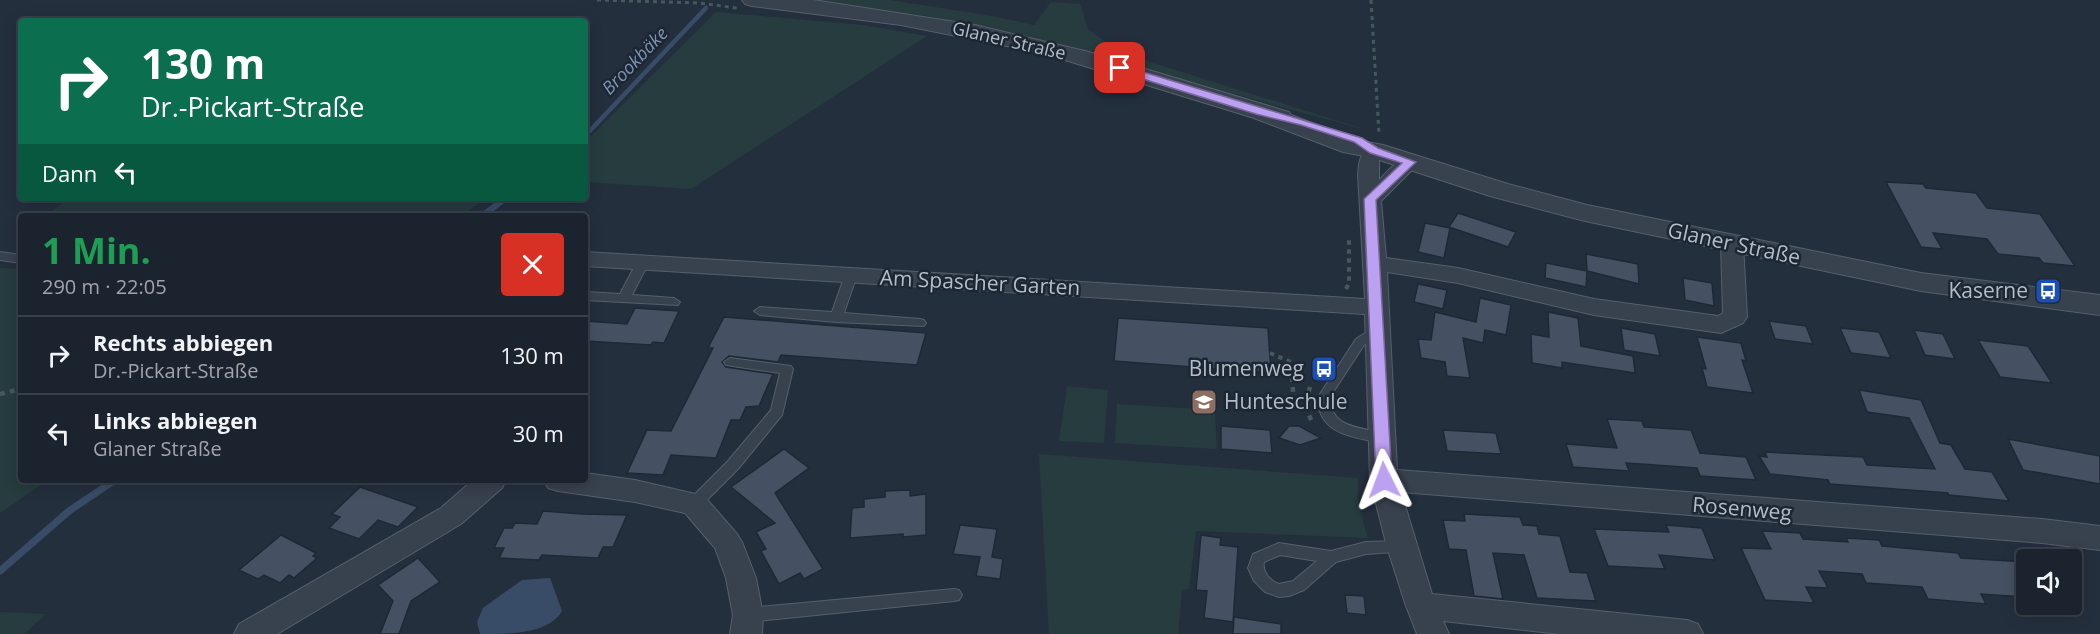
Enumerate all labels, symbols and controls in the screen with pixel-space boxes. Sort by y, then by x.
street label: Glaner Straße [950,15,1068,65]
water label: Brookbäke [596,21,673,99]
text: 130 m [141,34,265,91]
icon: right [42,42,120,120]
pin [1094,42,1145,93]
icon: arrive [1103,51,1136,84]
text: Dr.-Pickart-Straße [141,88,364,125]
icon: left [109,156,142,189]
text: Dann [42,158,97,188]
street label: Glaner Straße [1665,215,1803,271]
text: 1 Min. [42,226,151,275]
button: close [501,233,564,296]
street label: Am Spascher Garten [879,263,1081,301]
text: 290 m · 22:05 [42,273,167,300]
place label: Kaserne [1948,276,2028,304]
bus stop icon: Kaserne [2033,276,2063,306]
text: Rechts abbiegen [93,327,273,357]
icon: right [42,339,75,372]
text: 130 m [500,340,564,370]
place label: Blumenweg [1189,354,1304,382]
bus stop icon: Blumenweg [1309,354,1339,384]
text: Dr.-Pickart-Straße [93,357,258,384]
school or university icon: Hunteschule [1189,387,1219,417]
place label: Hunteschule [1224,387,1347,415]
text: Links abbiegen [93,405,258,435]
icon: left [42,417,75,450]
text: 30 m [513,418,564,448]
text: Glaner Straße [93,435,222,462]
position arrow [1352,448,1416,512]
street label: Rosenweg [1691,490,1793,526]
map controls [2016,549,2082,615]
button: sound [2016,549,2082,615]

